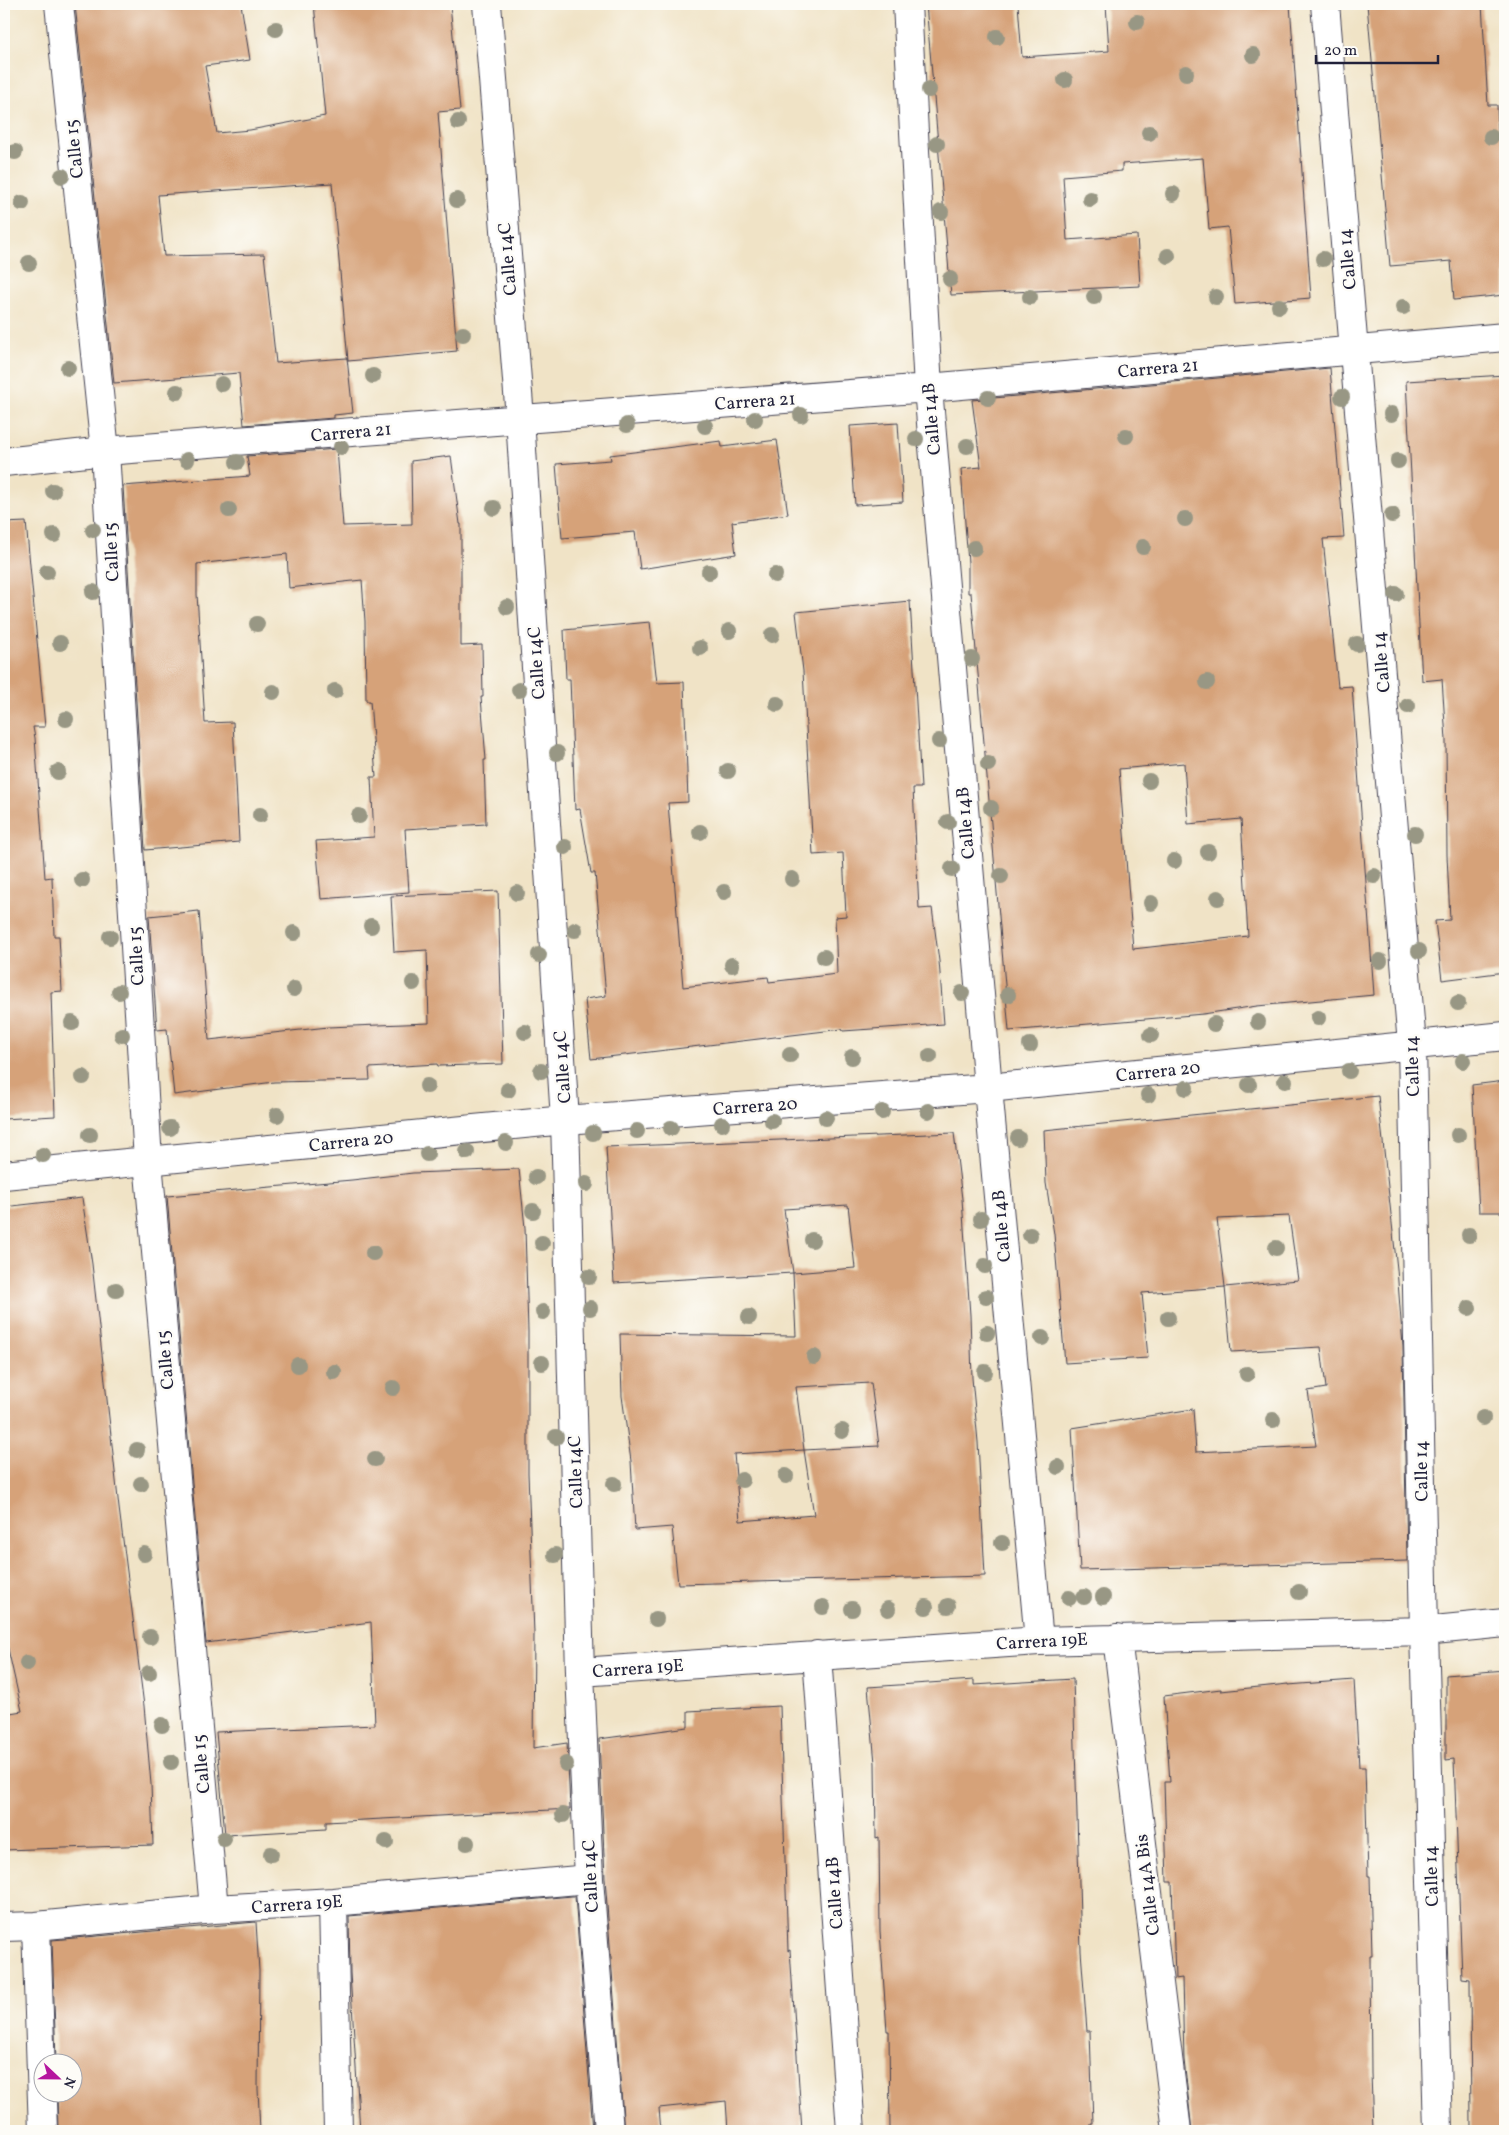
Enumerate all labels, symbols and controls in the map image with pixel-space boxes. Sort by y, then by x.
scale bar [1316,32,1439,64]
text: 20 m [1324,41,1357,62]
street label: Calle 15 [60,118,91,180]
street label: Calle 14C [493,221,524,296]
street label: Calle 14 [1333,227,1364,291]
street label: Carrera 21 [1117,354,1200,385]
street label: Calle 14B [917,382,948,456]
street label: Carrera 21 [714,387,796,418]
street label: Carrera 21 [310,418,393,449]
street label: Calle 15 [98,522,127,582]
street label: Calle 14C [522,626,553,700]
street label: Calle 14 [1367,630,1398,694]
street label: Calle 14B [951,786,982,860]
street label: Calle 15 [123,926,152,986]
street label: Calle 14C [548,1030,579,1104]
street label: Calle 14 [1400,1035,1427,1097]
street label: Carrera 20 [1115,1056,1202,1089]
street label: Carrera 20 [712,1092,798,1123]
street label: Carrera 20 [308,1126,395,1159]
street label: Calle 14B [987,1189,1018,1263]
street label: Calle 15 [151,1329,182,1390]
street label: Calle 14C [563,1435,590,1509]
street label: Calle 14 [1409,1440,1436,1502]
street label: Carrera 19E [996,1628,1089,1657]
street label: Carrera 19E [592,1654,685,1685]
street label: Calle 15 [187,1733,218,1794]
street label: Calle 14A Bis [1130,1833,1167,1937]
street label: Calle 14C [577,1839,606,1913]
street label: Calle 14 [1419,1845,1446,1907]
street label: Calle 14B [820,1856,850,1930]
street label: Carrera 19E [251,1890,344,1921]
north arrow [32,2052,82,2102]
text: N [58,2074,79,2091]

